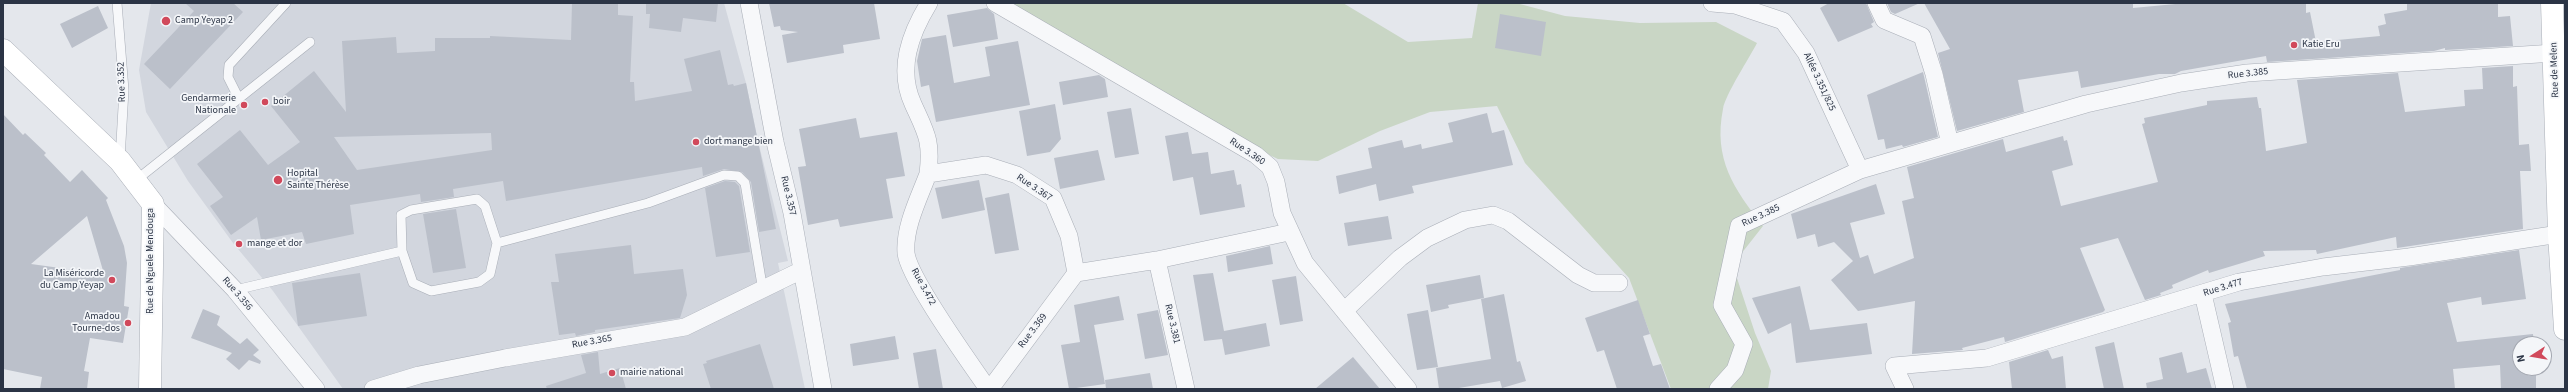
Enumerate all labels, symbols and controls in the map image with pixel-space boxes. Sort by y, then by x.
marker: Camp Yeyap 2 [160,15,172,27]
place label: Camp Yeyap 2 [175,15,233,27]
place label: Katie Eru [2302,39,2340,51]
marker: Katie Eru [2289,40,2299,50]
street label: Rue de Melen [2548,42,2562,98]
street label: Allée 3.351/825 [1800,51,1838,113]
street label: Rue 3.352 [115,62,129,102]
street label: Rue 3.385 [2227,66,2269,82]
place label: Gendarmerie Nationale [181,93,236,116]
place label: boir [273,96,290,108]
marker: boir [260,97,270,107]
marker: Gendarmerie Nationale [239,100,249,110]
place label: dort mange bien [704,136,773,148]
street label: Rue 3.360 [1227,136,1267,168]
marker: dort mange bien [691,137,701,147]
place label: Hopital Sainte Thérèse [287,168,349,192]
street label: Rue 3.367 [1014,172,1054,204]
marker: Hopital Sainte Thérèse [272,174,284,186]
street label: Rue 3.357 [778,175,798,217]
street label: Rue 3.385 [1740,202,1782,230]
street label: Rue de Nguele Mendouga [145,208,157,314]
place label: mange et dor [247,238,302,250]
marker: mange et dor [234,239,244,249]
street label: Rue 3.472 [908,266,938,308]
place label: La Miséricorde du Camp Yeyap [40,268,104,292]
marker: La Miséricorde du Camp Yeyap [107,275,117,285]
street label: Rue 3.356 [219,275,255,313]
street label: Rue 3.477 [2202,276,2244,300]
street label: Rue 3.381 [1162,303,1182,345]
place label: Amadou Tourne-dos [72,311,120,334]
street label: Rue 3.369 [1016,311,1050,351]
marker: Amadou Tourne-dos [123,318,133,328]
street label: Rue 3.365 [571,333,613,351]
north arrow [2512,336,2552,376]
text: N [2513,353,2529,364]
place label: mairie national [620,367,683,379]
marker: mairie national [607,368,617,378]

